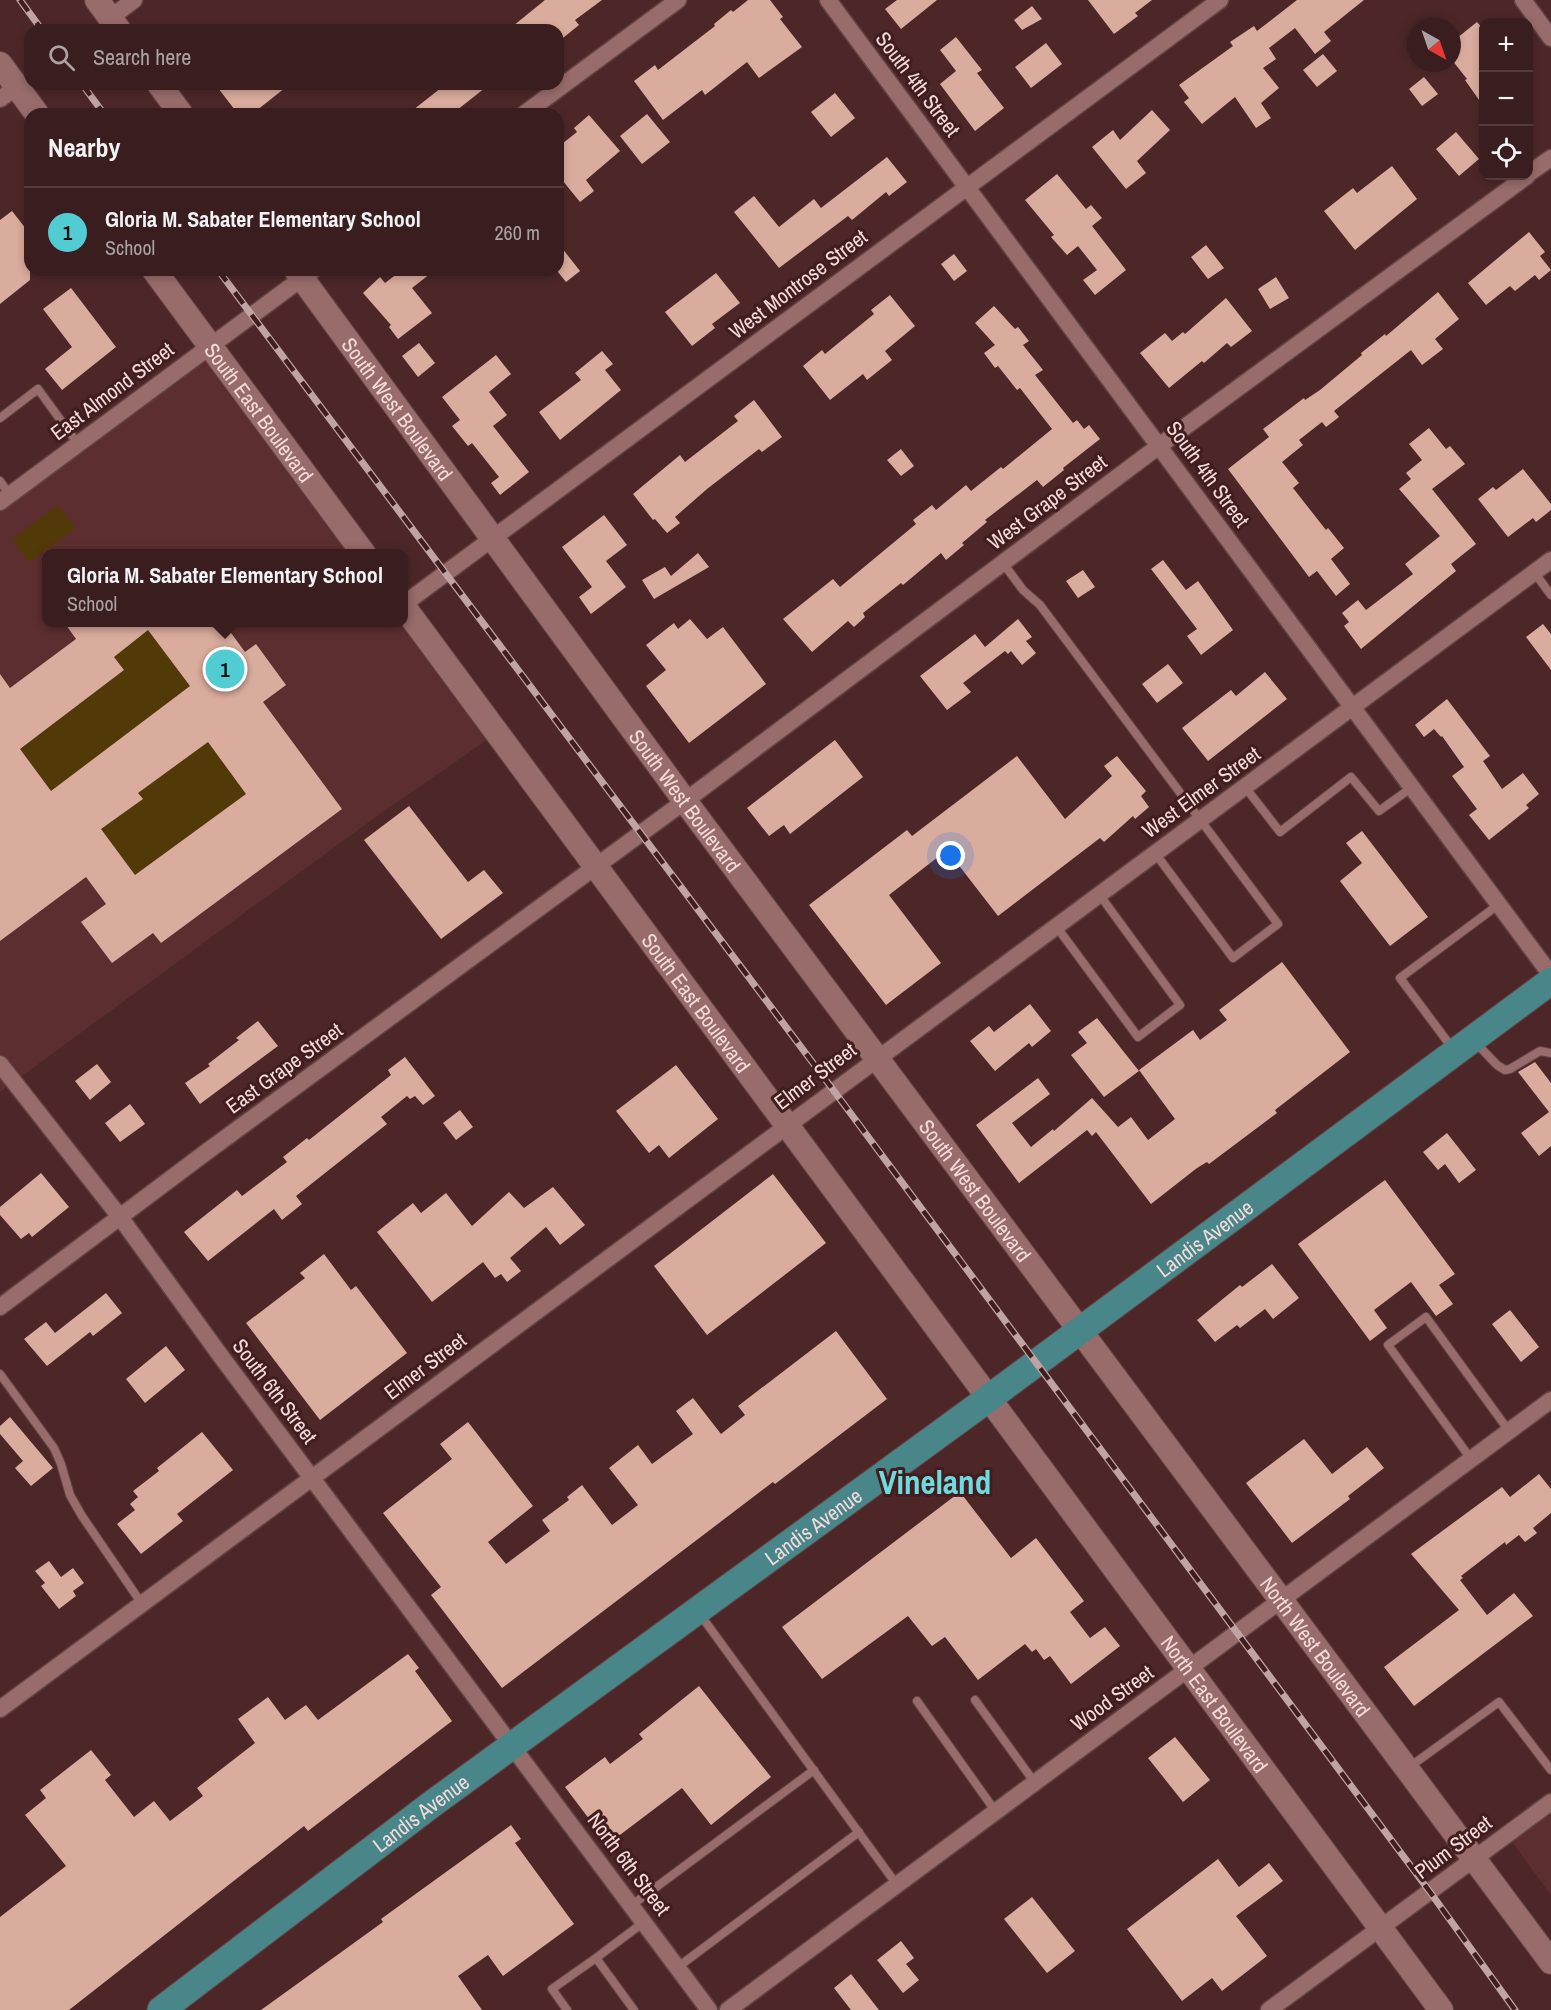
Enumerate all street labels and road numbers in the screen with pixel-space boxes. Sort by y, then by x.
street label: South 4th Street [869,26,967,143]
street label: West Montrose Street [723,222,873,346]
street label: South West Boulevard [335,331,460,486]
street label: East Almond Street [44,335,180,447]
street label: South East Boulevard [198,337,320,488]
street label: South 4th Street [1160,415,1256,533]
street label: West Grape Street [981,447,1113,556]
street label: South West Boulevard [623,723,748,878]
street label: West Elmer Street [1136,739,1266,845]
street label: South East Boulevard [635,927,758,1078]
street label: East Grape Street [220,1016,348,1120]
street label: Elmer Street [768,1035,862,1116]
street label: South West Boulevard [913,1113,1038,1268]
street label: Landis Avenue [1150,1193,1259,1284]
street label: Elmer Street [378,1325,472,1406]
street label: South 6th Street [226,1333,324,1450]
street label: Landis Avenue [759,1481,868,1571]
street label: North West Boulevard [1254,1570,1378,1723]
street label: North East Boulevard [1154,1629,1275,1778]
street label: Wood Street [1065,1658,1159,1738]
street label: Landis Avenue [366,1767,475,1859]
street label: North 6th Street [581,1807,677,1921]
street label: Plum Street [1408,1808,1498,1886]

